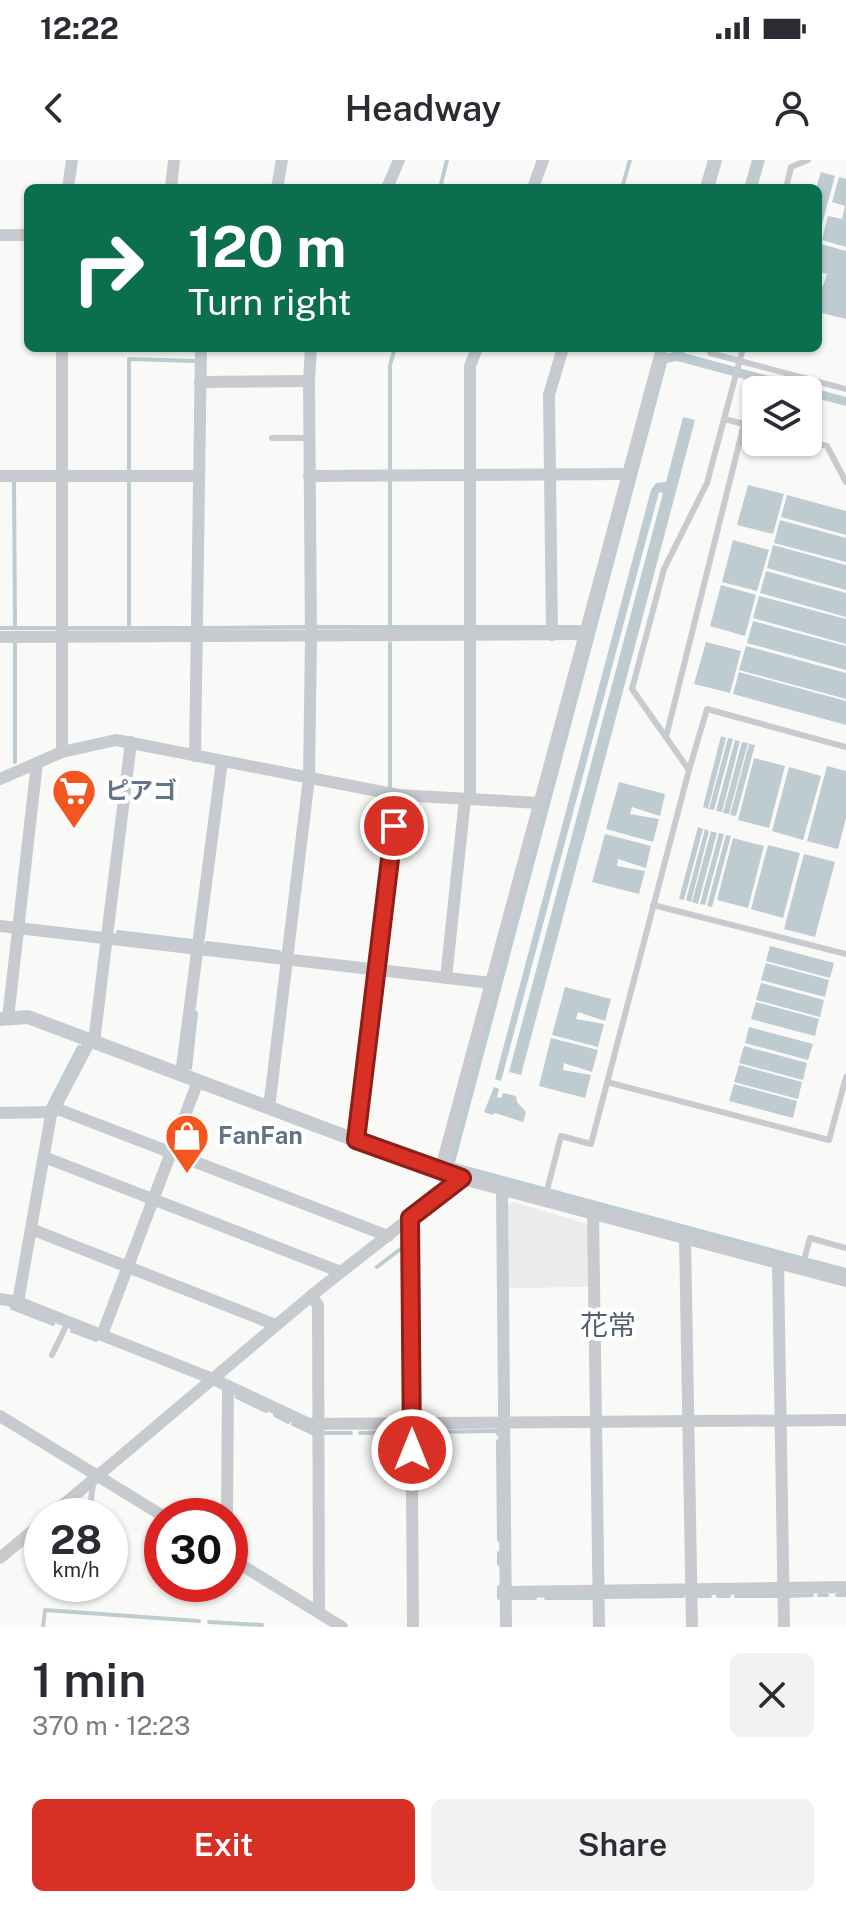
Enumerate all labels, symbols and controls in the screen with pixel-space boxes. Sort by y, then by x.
text: 12:22 [40,10,119,46]
icon: back [32,86,76,130]
icon: person [770,86,814,130]
text: Headway [345,87,501,129]
text: 120 m [188,214,346,280]
icon: right [56,216,160,320]
text: Turn right [188,281,351,323]
map controls [742,376,822,456]
button: layers [742,376,822,456]
supermarket icon: ピアゴ [50,767,98,830]
place label: ピアゴ [105,776,177,804]
pin [360,792,428,860]
icon: arrive [372,804,416,848]
shop icon: FanFan [163,1112,211,1175]
place label: FanFan [218,1121,303,1149]
district label: 花常 [580,1308,636,1341]
position arrow [370,1408,454,1492]
speed limit sign: 30 [144,1498,248,1602]
text: 28 [50,1516,102,1563]
text: km/h [52,1558,100,1582]
text: 1 min [32,1651,146,1708]
button: close [730,1653,814,1737]
text: 370 m · 12:23 [32,1710,191,1741]
button: Exit [32,1799,415,1891]
button: Share [431,1799,814,1891]

